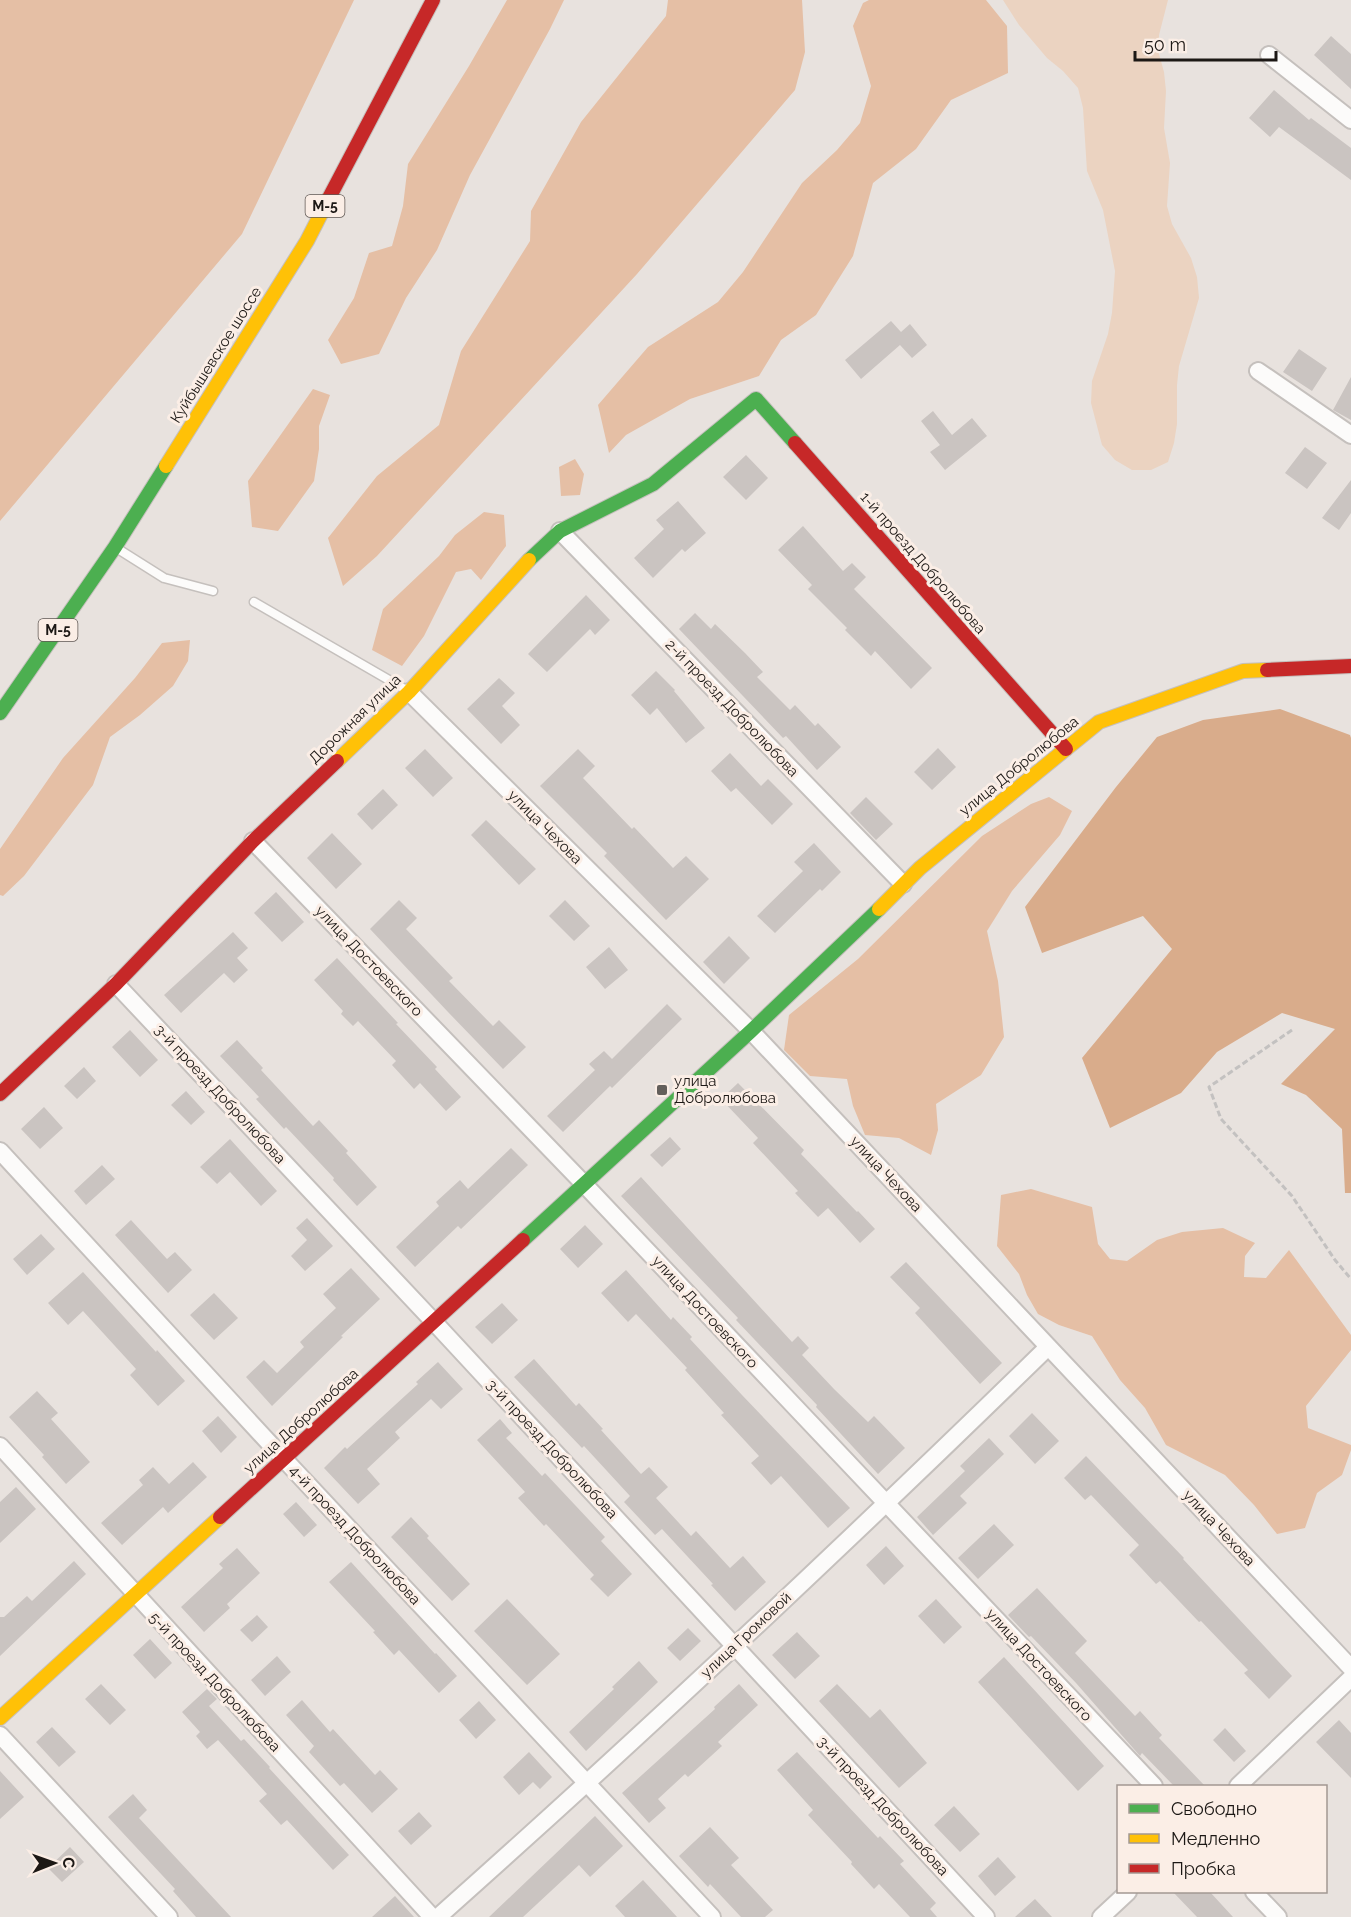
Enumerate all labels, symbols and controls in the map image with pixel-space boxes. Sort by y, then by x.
scale bar [1135,24,1276,62]
text: 50 m [1144,34,1186,55]
road number: М-5 [306,195,344,217]
street label: Куйбышевское шоссе [167,283,265,426]
street label: 1-й проезд Добролюбова [856,488,990,638]
road number: М-5 [38,619,78,641]
street label: 2-й проезд Добролюбова [662,636,802,780]
street label: Дорожная улица [305,671,405,767]
street label: улица Добролюбова [956,712,1082,820]
street label: улица Чехова [504,786,586,868]
street label: улица Достоевского [311,902,427,1020]
street label: 3-й проезд Добролюбова [151,1021,289,1167]
place label: улица Добролюбова [674,1072,776,1107]
marker: улица Добролюбова [655,1083,669,1097]
street label: улица Чехова [846,1132,926,1216]
street label: улица Достоевского [648,1252,762,1372]
street label: улица Добролюбова [240,1365,362,1477]
street label: 3-й проезд Добролюбова [483,1376,621,1522]
street label: 4-й проезд Добролюбова [286,1462,424,1608]
street label: улица Чехова [1179,1486,1259,1570]
street label: улица Громовой [697,1588,795,1682]
street label: улица Достоевского [982,1605,1096,1725]
street label: 5-й проезд Добролюбова [146,1609,284,1755]
street label: 3-й проезд Добролюбова [814,1733,952,1879]
legend [1117,1785,1327,1893]
text: Свободно [1171,1798,1257,1819]
text: Медленно [1171,1828,1260,1849]
north arrow [24,1833,84,1893]
text: С [59,1857,78,1868]
text: Пробка [1171,1858,1236,1879]

